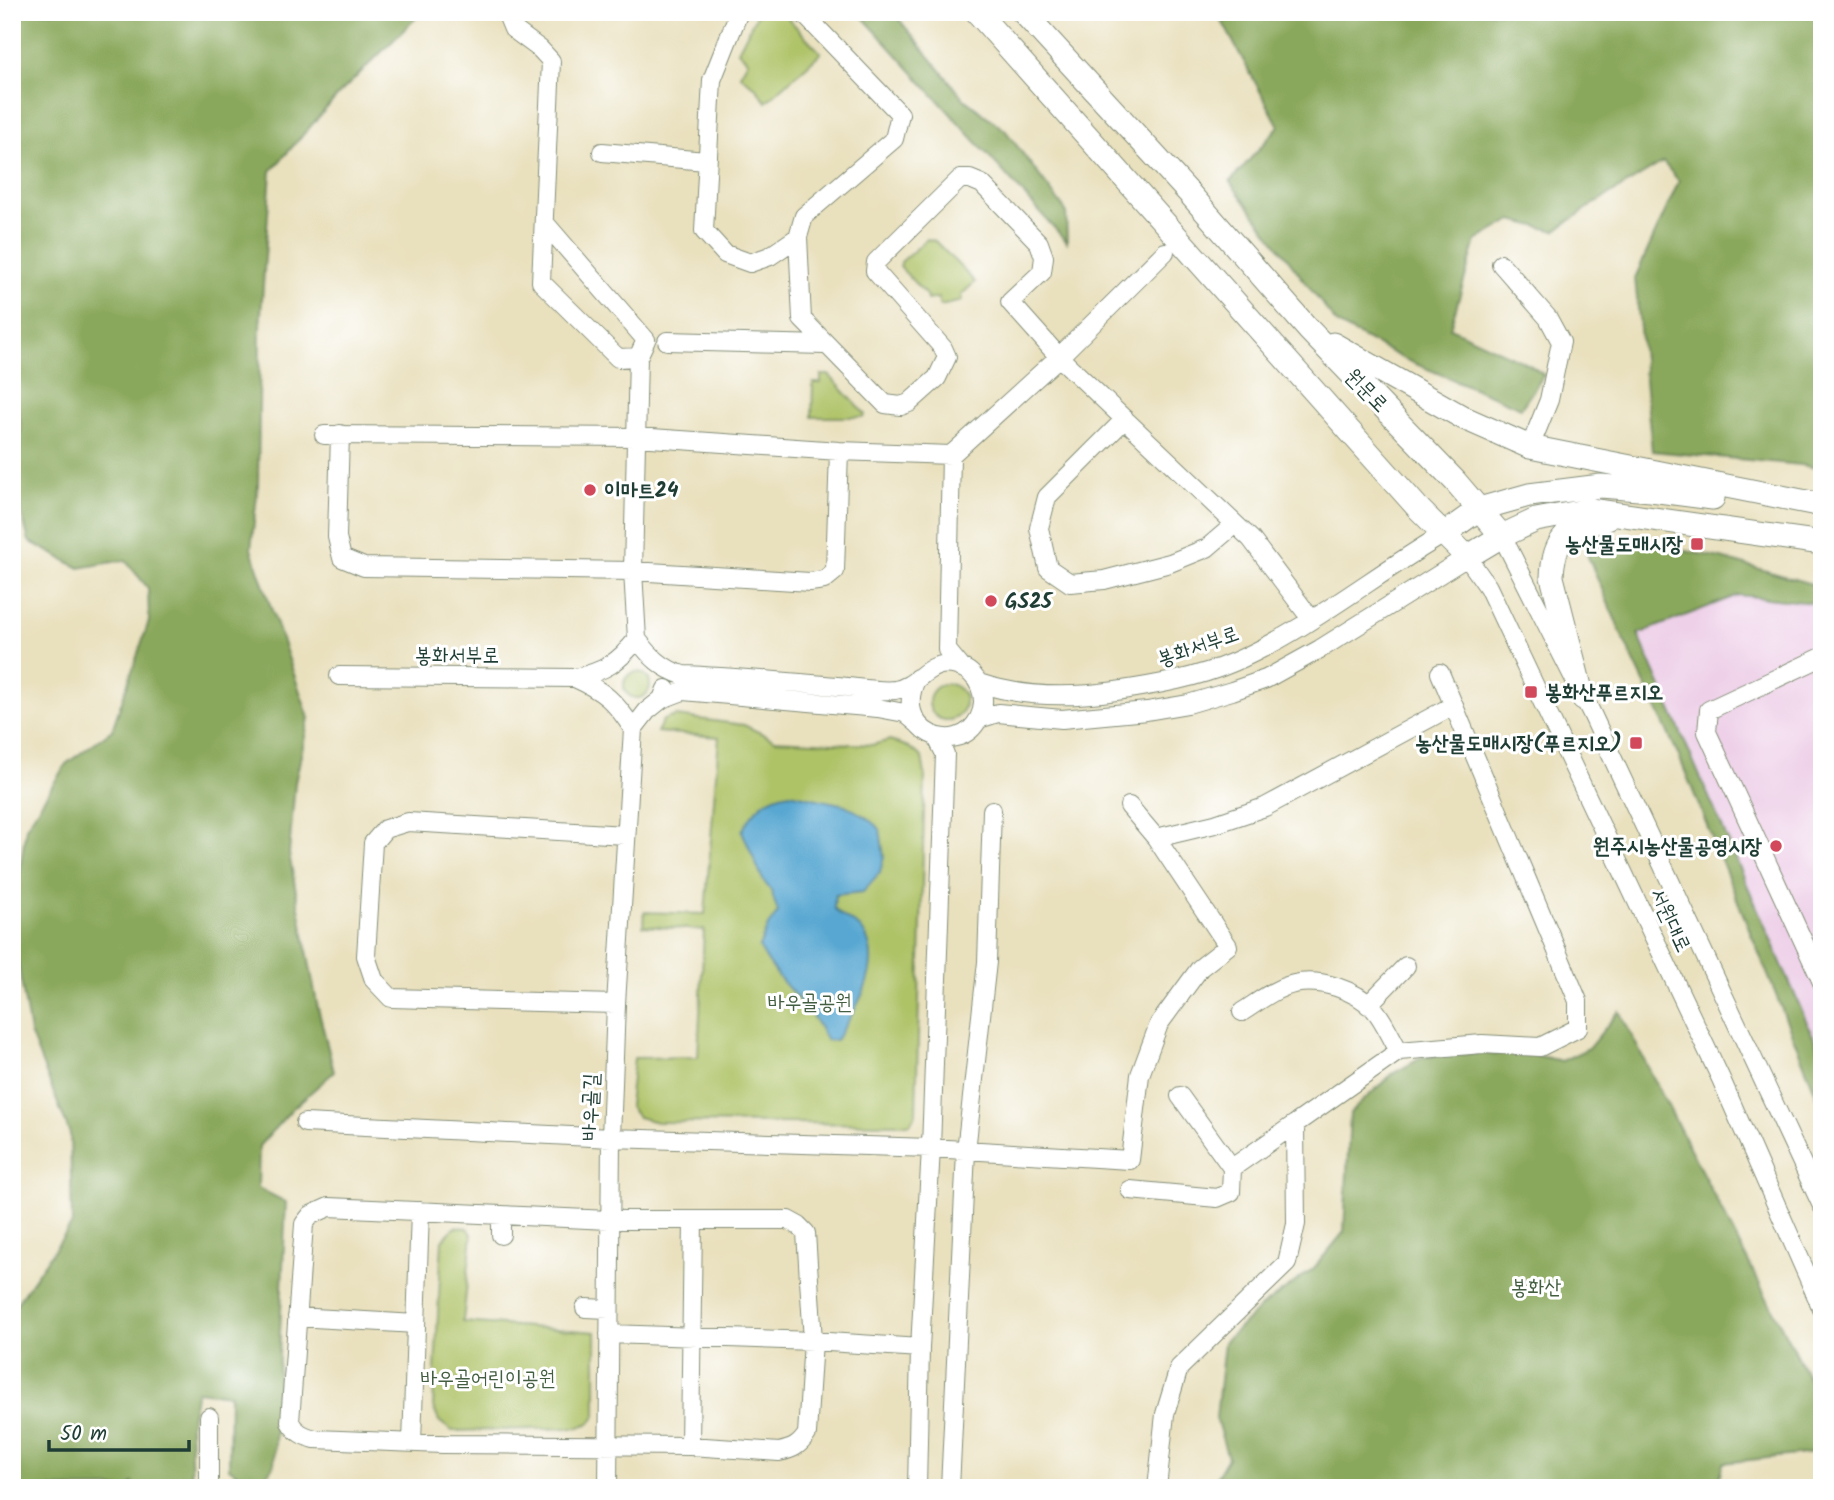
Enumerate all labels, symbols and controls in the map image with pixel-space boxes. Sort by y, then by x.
street label: 원문로 [1336,361,1395,421]
place label: 이마트24 [604,475,679,508]
marker: 이마트24 [582,482,598,498]
place label: 농산물도매시장 [1565,529,1683,562]
marker: 농산물도매시장 [1689,536,1705,552]
place label: GS25 [1005,586,1054,619]
marker: GS25 [983,593,999,609]
street label: 봉화서부로 [1153,618,1244,677]
street label: 봉화서부로 [415,640,499,673]
place label: 봉화산푸르지오 [1545,677,1663,710]
marker: 봉화산푸르지오 [1523,684,1539,700]
place label: 농산물도매시장(푸르지오) [1415,728,1622,761]
marker: 농산물도매시장(푸르지오) [1628,735,1644,751]
place label: 원주시농산물공영시장 [1593,831,1762,864]
marker: 원주시농산물공영시장 [1768,838,1784,854]
street label: 서원대로 [1640,883,1699,958]
park label: 바우골공원 [768,987,852,1020]
street label: 바우골길 [574,1073,609,1141]
park label: 봉화산 [1511,1272,1561,1305]
park label: 바우골어린이공원 [420,1363,556,1396]
scale bar [49,1409,189,1453]
text: 50 m [60,1418,107,1451]

